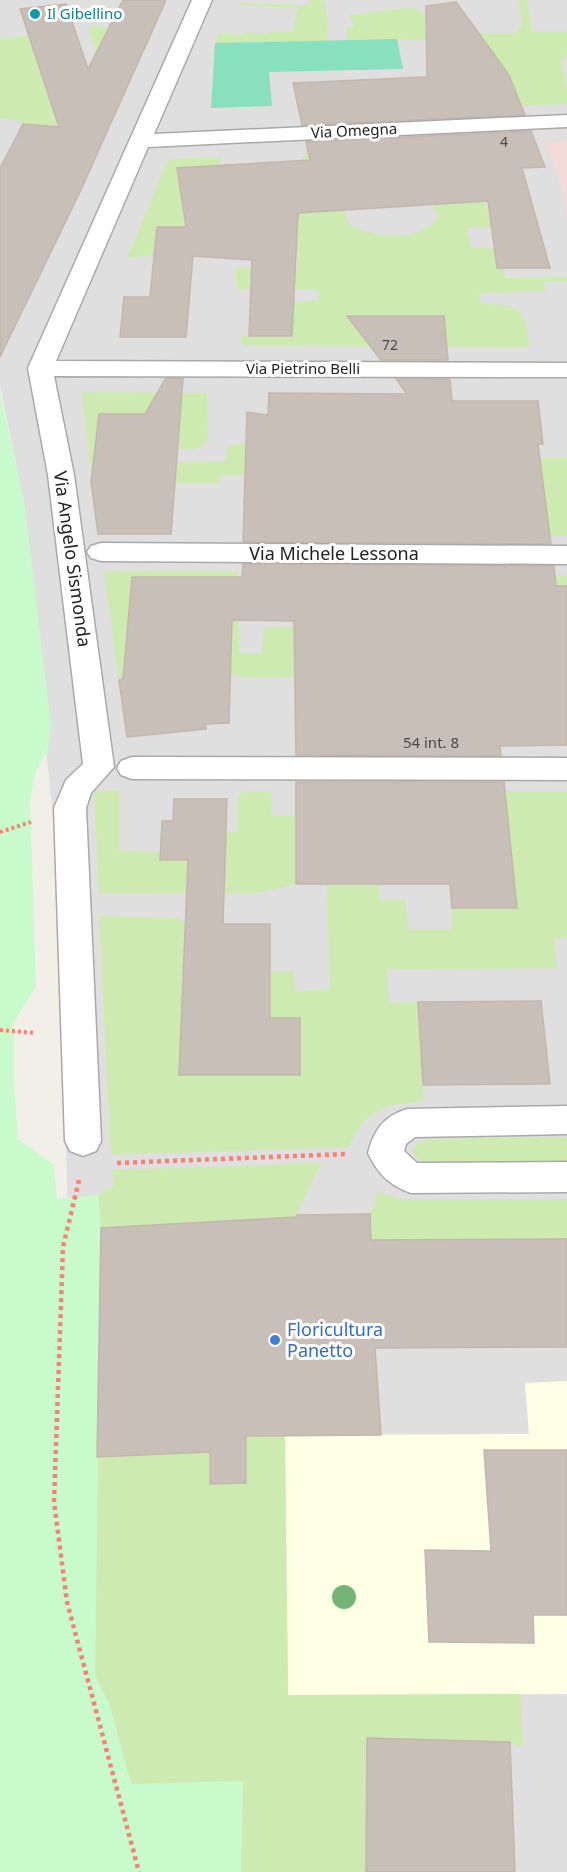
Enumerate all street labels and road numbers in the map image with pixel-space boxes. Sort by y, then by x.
street label: Via Omegna [310,118,398,142]
street label: Via Pietrino Belli [246,358,360,378]
street label: Via Angelo Sismonda [49,469,97,648]
street label: Via Michele Lessona [249,541,419,565]

